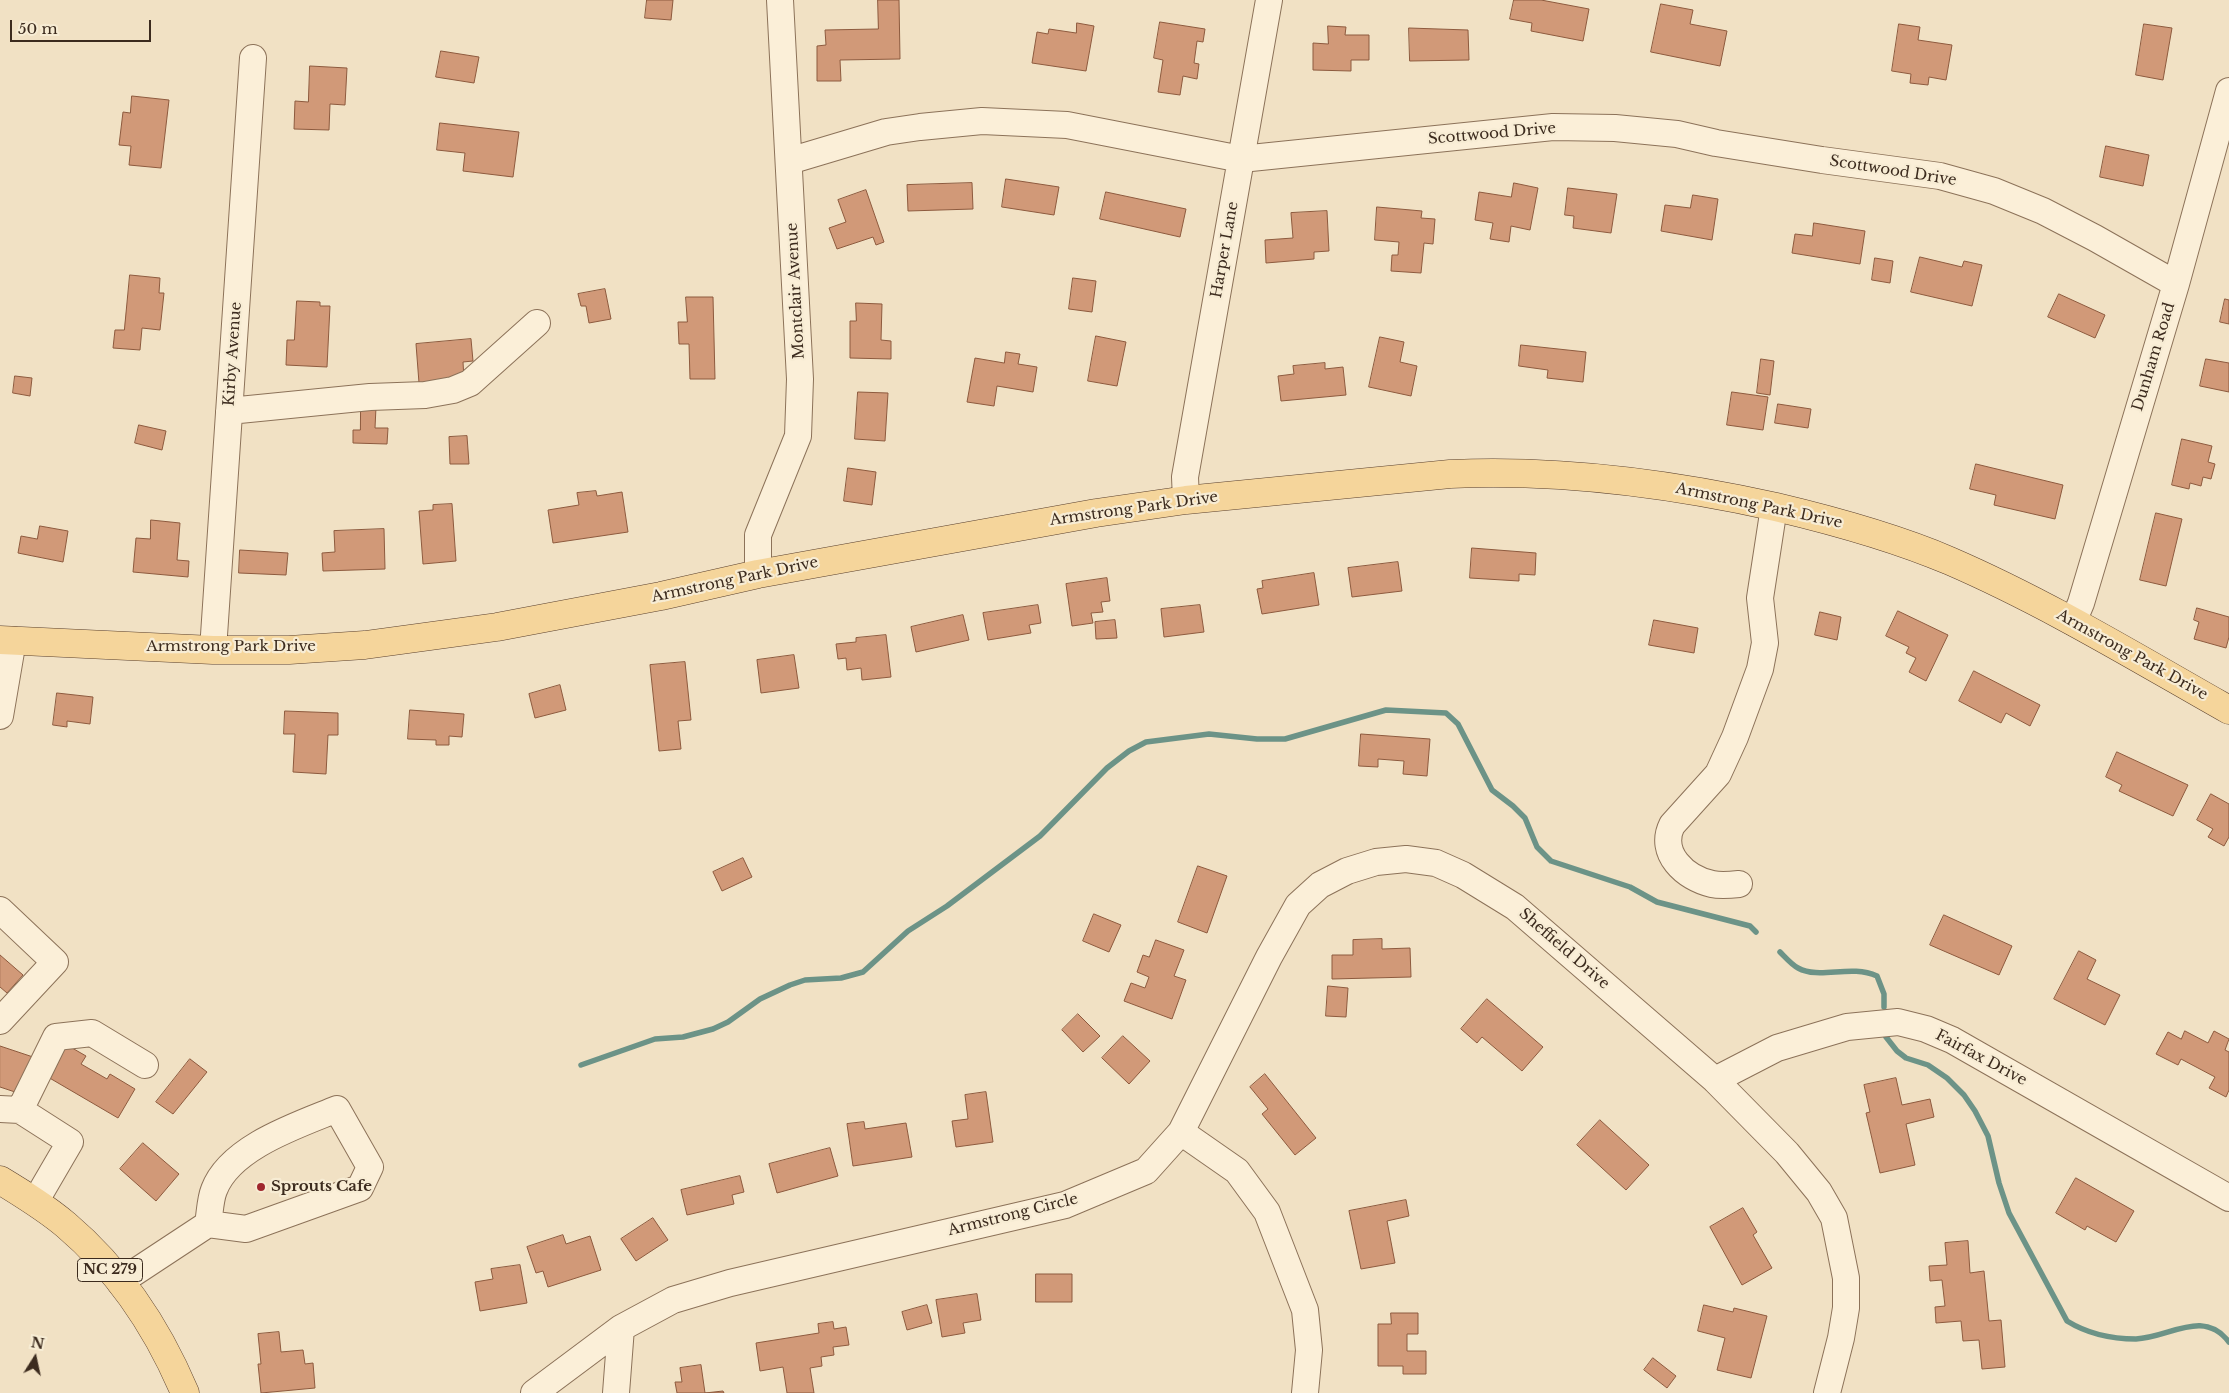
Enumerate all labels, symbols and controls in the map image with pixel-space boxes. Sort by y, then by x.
scale bar [12,10,154,42]
text: 50 m [18,19,58,38]
street label: Scottwood Drive [1427,119,1557,149]
street label: Scottwood Drive [1828,152,1958,190]
street label: Harper Lane [1208,200,1242,300]
street label: Montclair Avenue [783,222,809,360]
street label: Kirby Avenue [220,301,246,407]
street label: Dunham Road [2129,301,2179,413]
street label: Armstrong Park Drive [1674,480,1844,532]
street label: Armstrong Park Drive [1049,488,1219,530]
street label: Armstrong Park Drive [650,554,820,606]
street label: Armstrong Park Drive [2053,606,2211,704]
street label: Armstrong Park Drive [146,638,316,656]
street label: Sheffield Drive [1515,905,1613,993]
street label: Fairfax Drive [1932,1026,2030,1090]
place label: Sprouts Cafe [271,1178,372,1196]
marker: Sprouts Cafe [255,1181,267,1193]
street label: Armstrong Circle [946,1190,1080,1240]
road number: NC 279 [78,1258,142,1282]
north arrow [10,1333,60,1383]
text: N [30,1333,46,1353]

